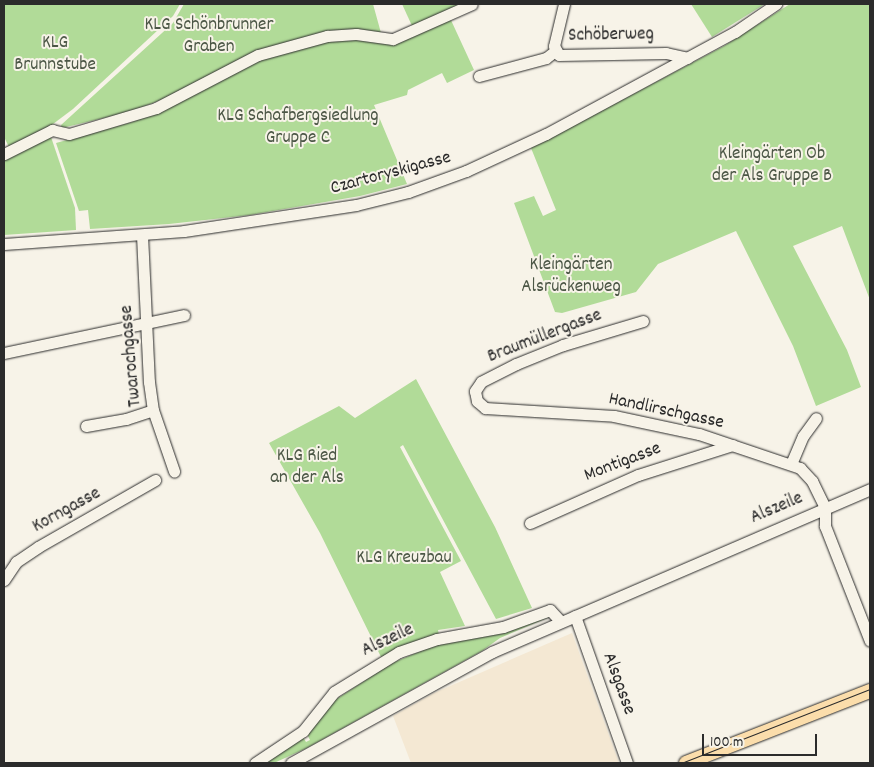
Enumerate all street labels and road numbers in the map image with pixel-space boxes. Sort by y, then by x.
street label: Schöberweg [568,24,654,48]
street label: Czartoryskigasse [328,147,454,201]
street label: Twarochgasse [116,304,148,408]
street label: Braumüllergasse [485,305,605,369]
street label: Handlirschgasse [606,389,726,435]
street label: Montigasse [581,438,665,488]
street label: Korngasse [29,483,105,539]
street label: Alszeile [747,488,807,530]
street label: Alszeile [358,619,418,663]
street label: Alsgasse [596,650,640,718]

